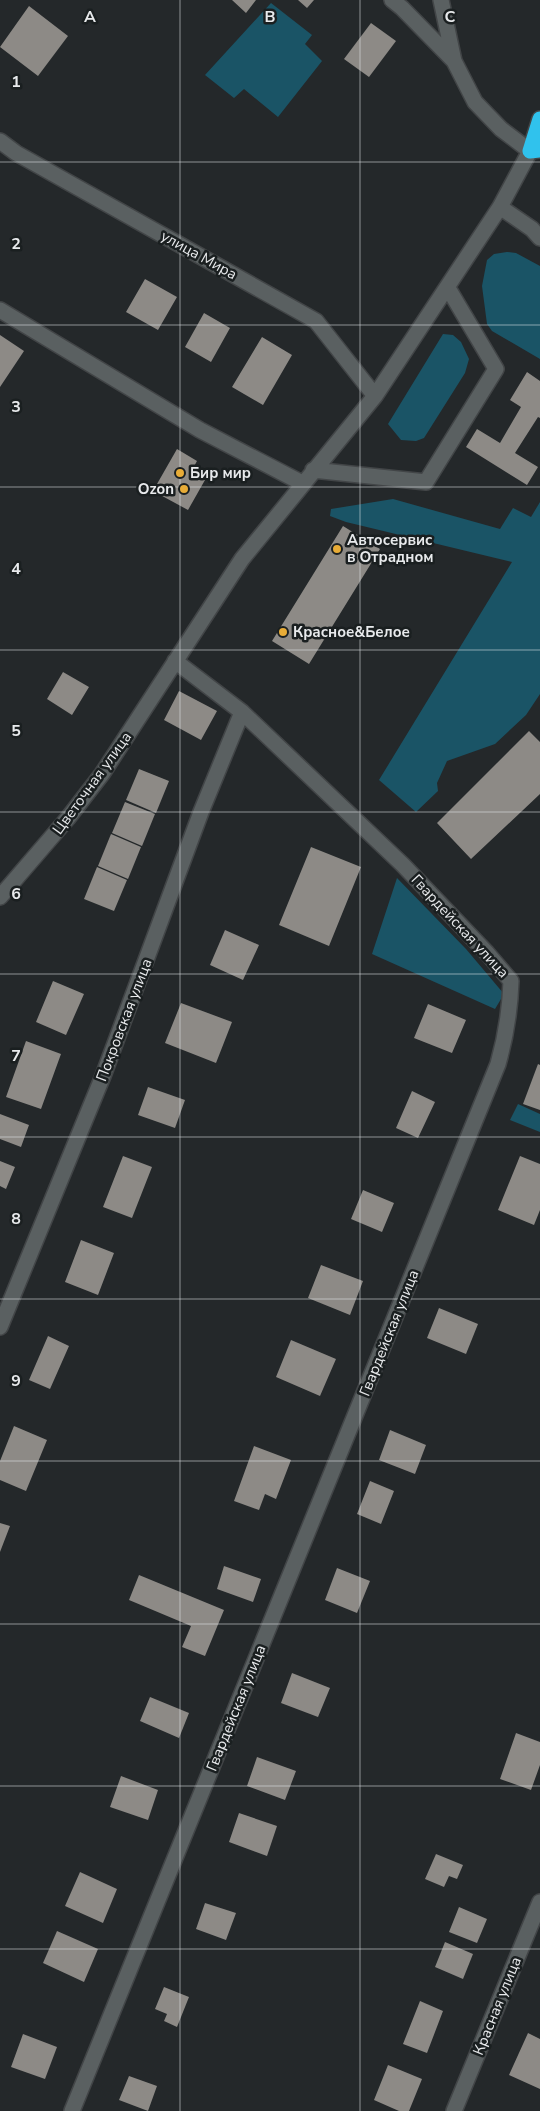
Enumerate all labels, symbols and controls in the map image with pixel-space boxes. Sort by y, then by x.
text: A [84,6,96,28]
text: B [264,6,276,28]
text: C [445,6,456,28]
text: 1 [11,71,21,93]
street label: улица Мира [157,226,241,284]
text: 2 [11,233,21,255]
text: 3 [11,396,21,418]
place label: Бир мир [190,463,251,483]
marker: Бир мир [174,467,186,479]
place label: Ozon [138,479,174,499]
marker: Ozon [178,483,190,495]
place label: Автосервис в Отрадном [347,530,434,567]
marker: Автосервис в Отрадном [331,543,343,555]
text: 4 [11,558,21,580]
place label: Красное&Белое [293,622,410,642]
marker: Красное&Белое [277,626,289,638]
text: 5 [11,720,21,742]
street label: Цветочная улица [48,728,136,838]
street label: Гвардейская улица [407,870,513,982]
text: 6 [11,883,21,905]
street label: Покровская улица [91,956,157,1084]
text: 7 [11,1045,21,1067]
text: 8 [11,1208,21,1230]
street label: Гвардейская улица [354,1267,424,1399]
text: 9 [11,1370,21,1392]
street label: Гвардейская улица [201,1642,271,1774]
street label: Красная улица [468,1954,526,2058]

